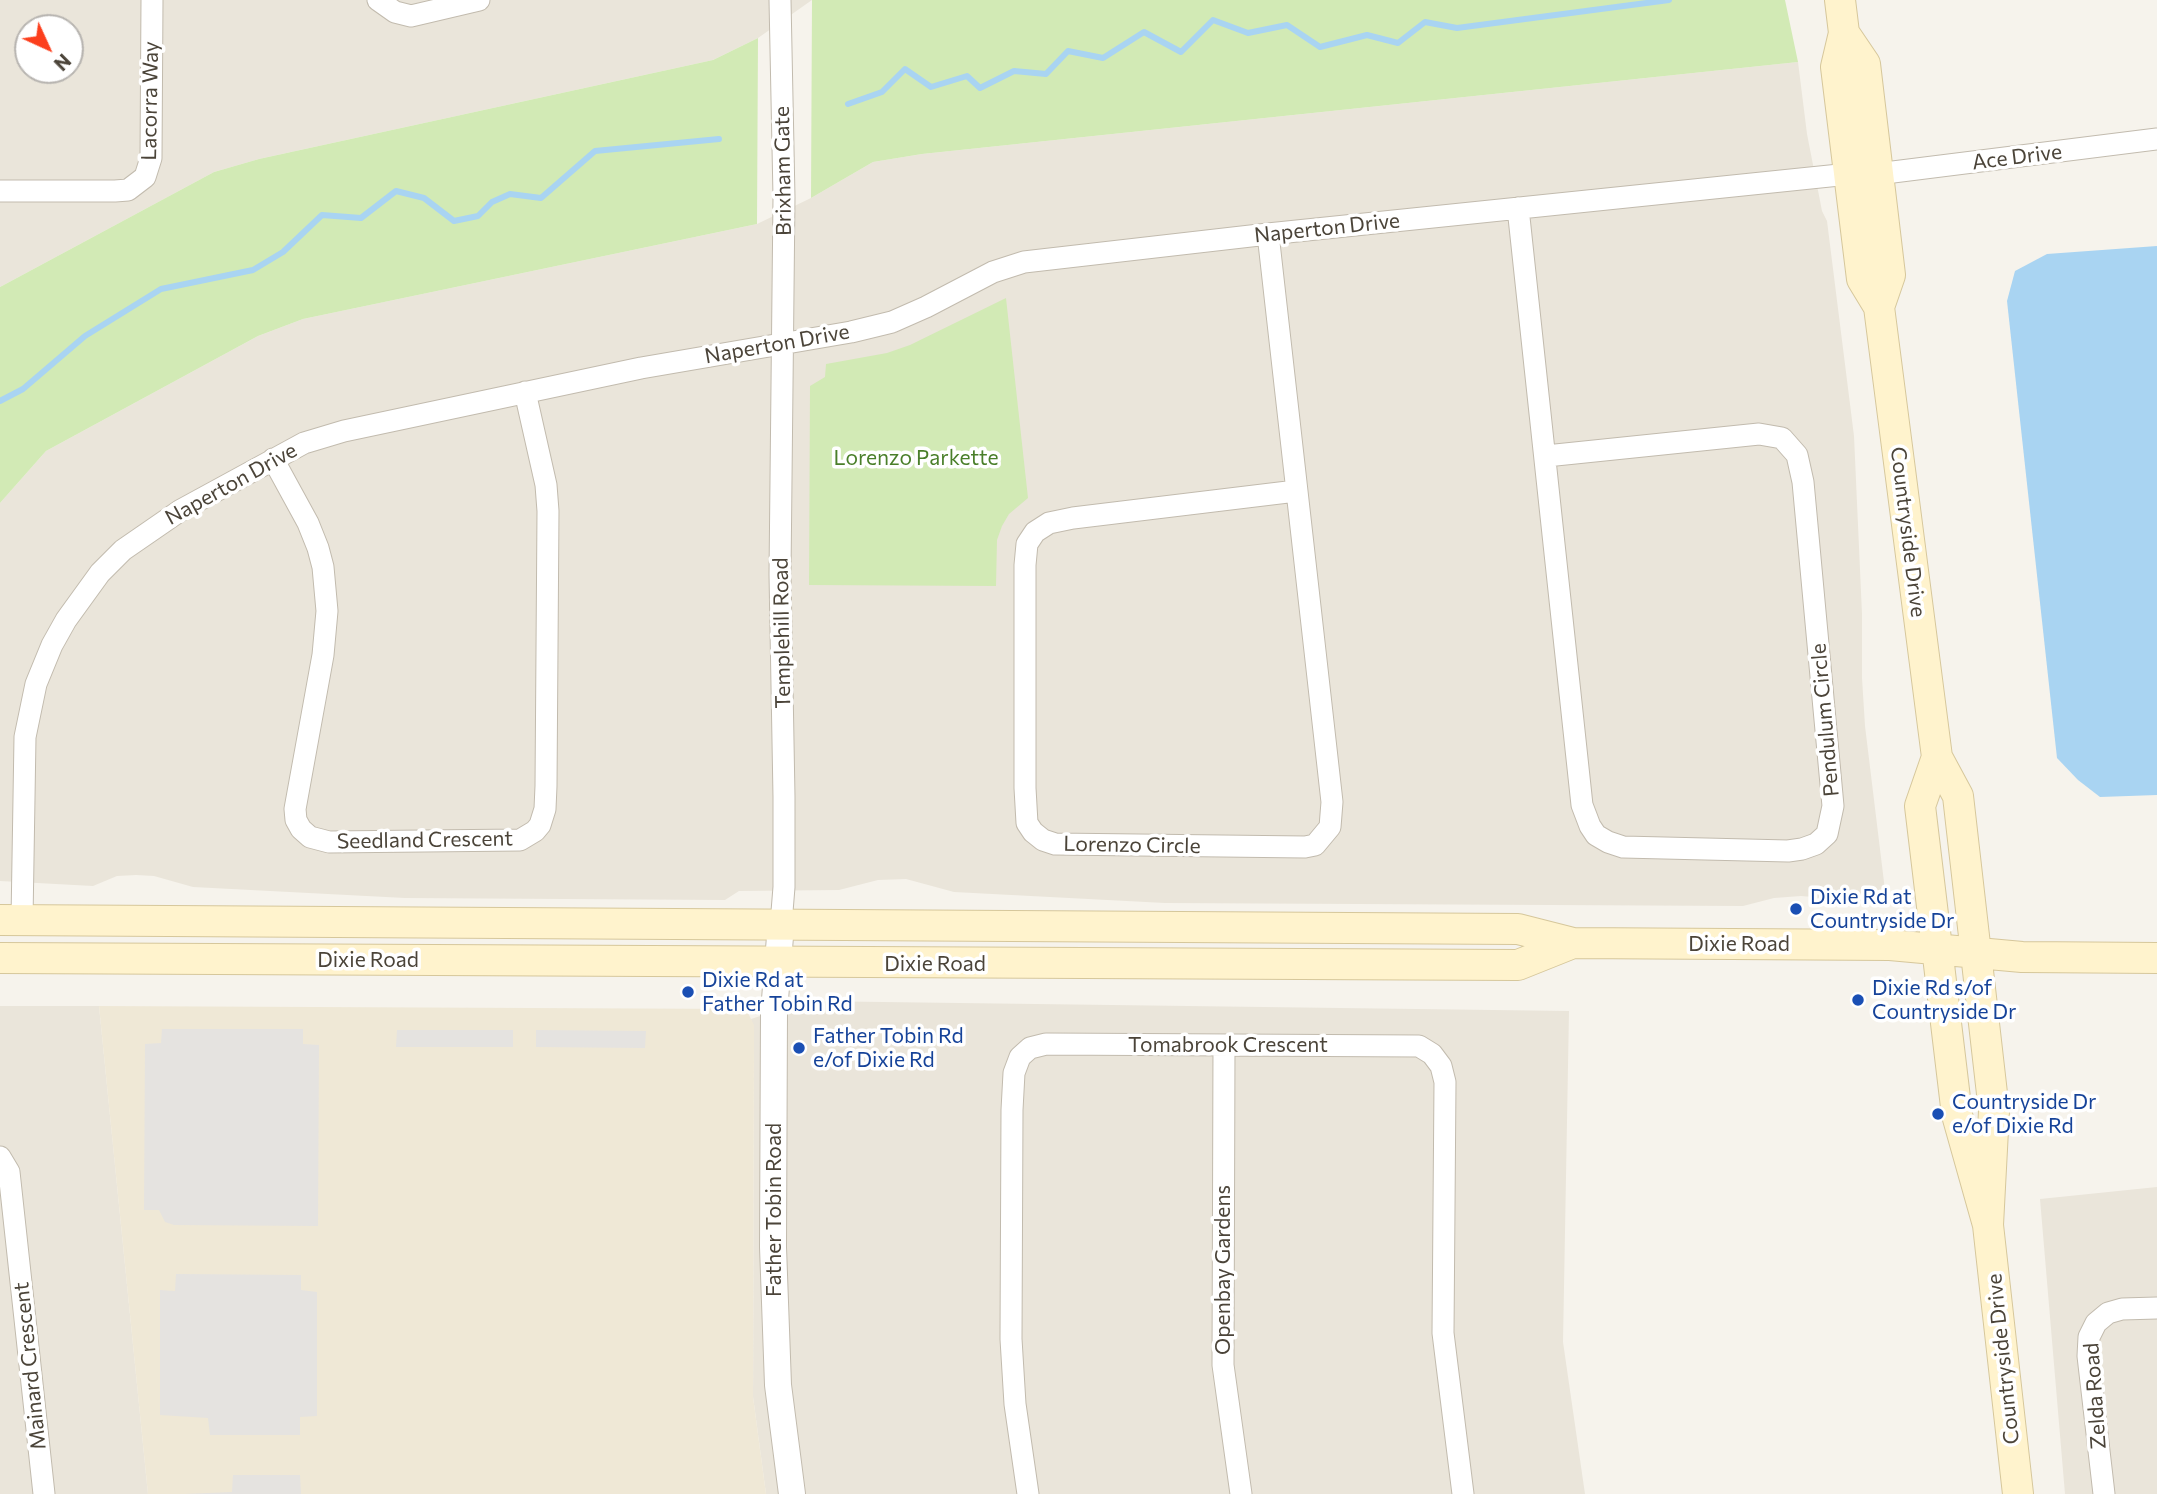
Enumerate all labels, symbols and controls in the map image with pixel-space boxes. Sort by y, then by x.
north arrow [14,14,84,84]
street label: Lacorra Way [136,41,164,161]
text: N [50,50,76,76]
street label: Brixham Gate [769,106,797,236]
street label: Ace Drive [1971,139,2063,175]
street label: Naperton Drive [1253,208,1401,248]
street label: Naperton Drive [703,319,851,369]
street label: Naperton Drive [161,437,301,531]
park label: Lorenzo Parkette [833,445,999,471]
street label: Countryside Drive [1885,445,1931,619]
street label: Templehill Road [768,557,796,709]
street label: Pendulum Circle [1806,642,1844,798]
street label: Seedland Crescent [337,826,513,854]
street label: Lorenzo Circle [1063,831,1201,859]
place label: Dixie Rd at Countryside Dr [1810,884,1954,934]
marker: Dixie Rd at Countryside Dr [1788,901,1804,917]
street label: Dixie Road [1688,931,1790,957]
street label: Dixie Road [317,947,419,973]
street label: Dixie Road [884,951,986,977]
place label: Dixie Rd at Father Tobin Rd [702,967,853,1017]
place label: Dixie Rd s/of Countryside Dr [1872,975,2016,1025]
marker: Dixie Rd at Father Tobin Rd [680,984,696,1000]
marker: Dixie Rd s/of Countryside Dr [1850,992,1866,1008]
place label: Father Tobin Rd e/of Dixie Rd [813,1023,964,1073]
street label: Tomabrook Crescent [1128,1032,1328,1058]
marker: Father Tobin Rd e/of Dixie Rd [791,1040,807,1056]
place label: Countryside Dr e/of Dixie Rd [1952,1089,2096,1139]
marker: Countryside Dr e/of Dixie Rd [1930,1106,1946,1122]
street label: Father Tobin Road [761,1123,787,1297]
street label: Openbay Gardens [1210,1185,1236,1355]
street label: Countryside Drive [1982,1272,2024,1446]
street label: Mainard Crescent [9,1281,51,1451]
street label: Zelda Road [2079,1342,2111,1450]

